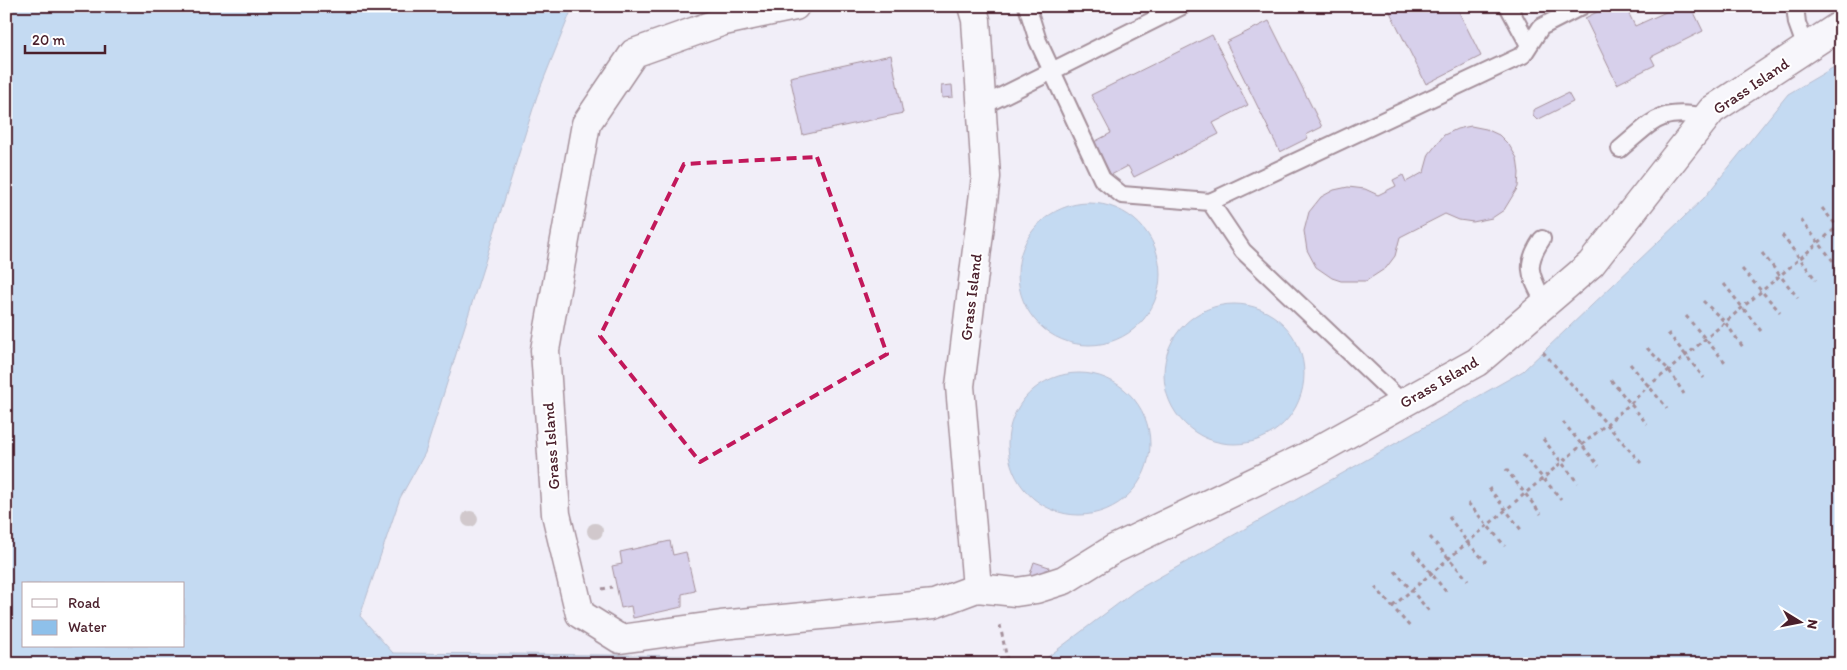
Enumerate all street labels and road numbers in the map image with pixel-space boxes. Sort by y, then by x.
street label: Grass Island [1709,54,1793,118]
street label: Grass Island [956,252,986,342]
street label: Grass Island [1396,352,1482,412]
street label: Grass Island [538,402,564,490]

